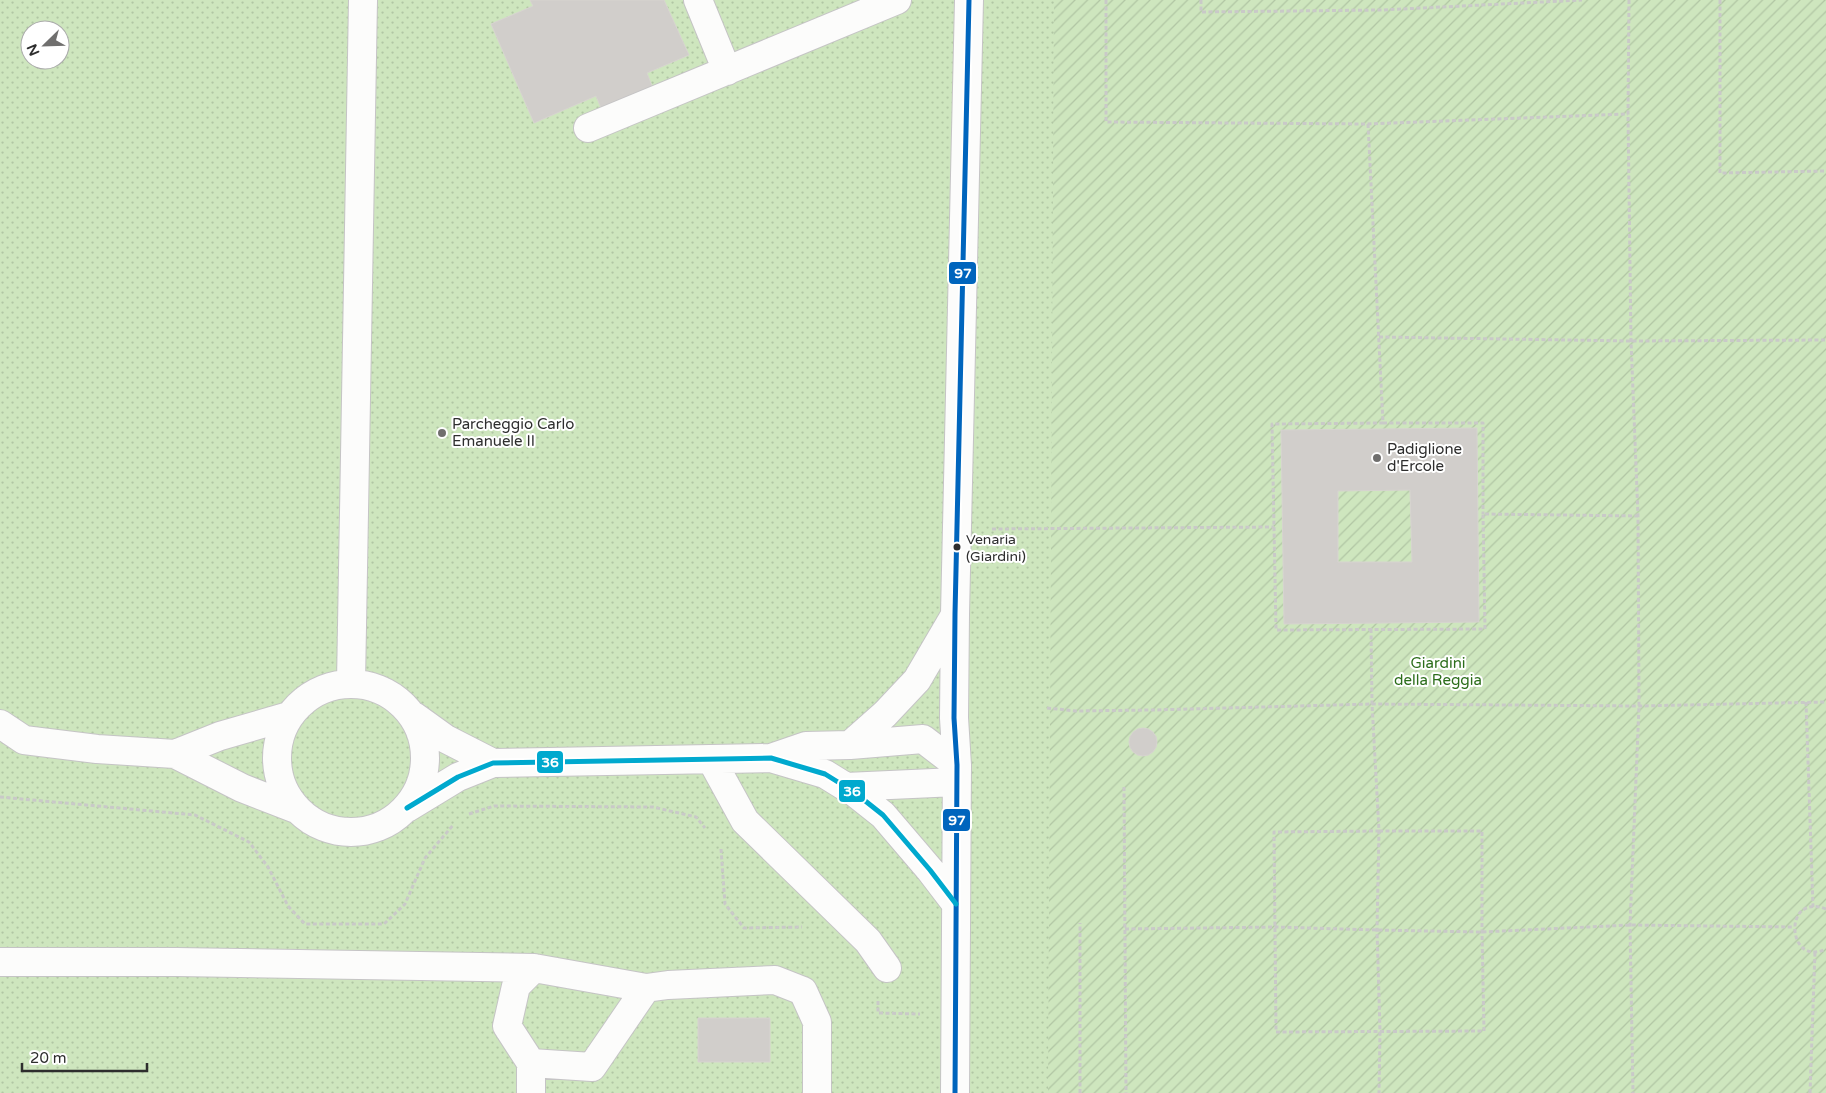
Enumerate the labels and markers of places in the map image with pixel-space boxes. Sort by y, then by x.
place label: Parcheggio Carlo Emanuele II [452,415,574,450]
marker: Parcheggio Carlo Emanuele II [436,427,448,439]
place label: Padiglione d'Ercole [1387,440,1462,475]
marker: Padiglione d'Ercole [1371,452,1383,464]
place label: Venaria (Giardini) [966,531,1026,565]
marker: Venaria (Giardini) [952,542,962,552]

